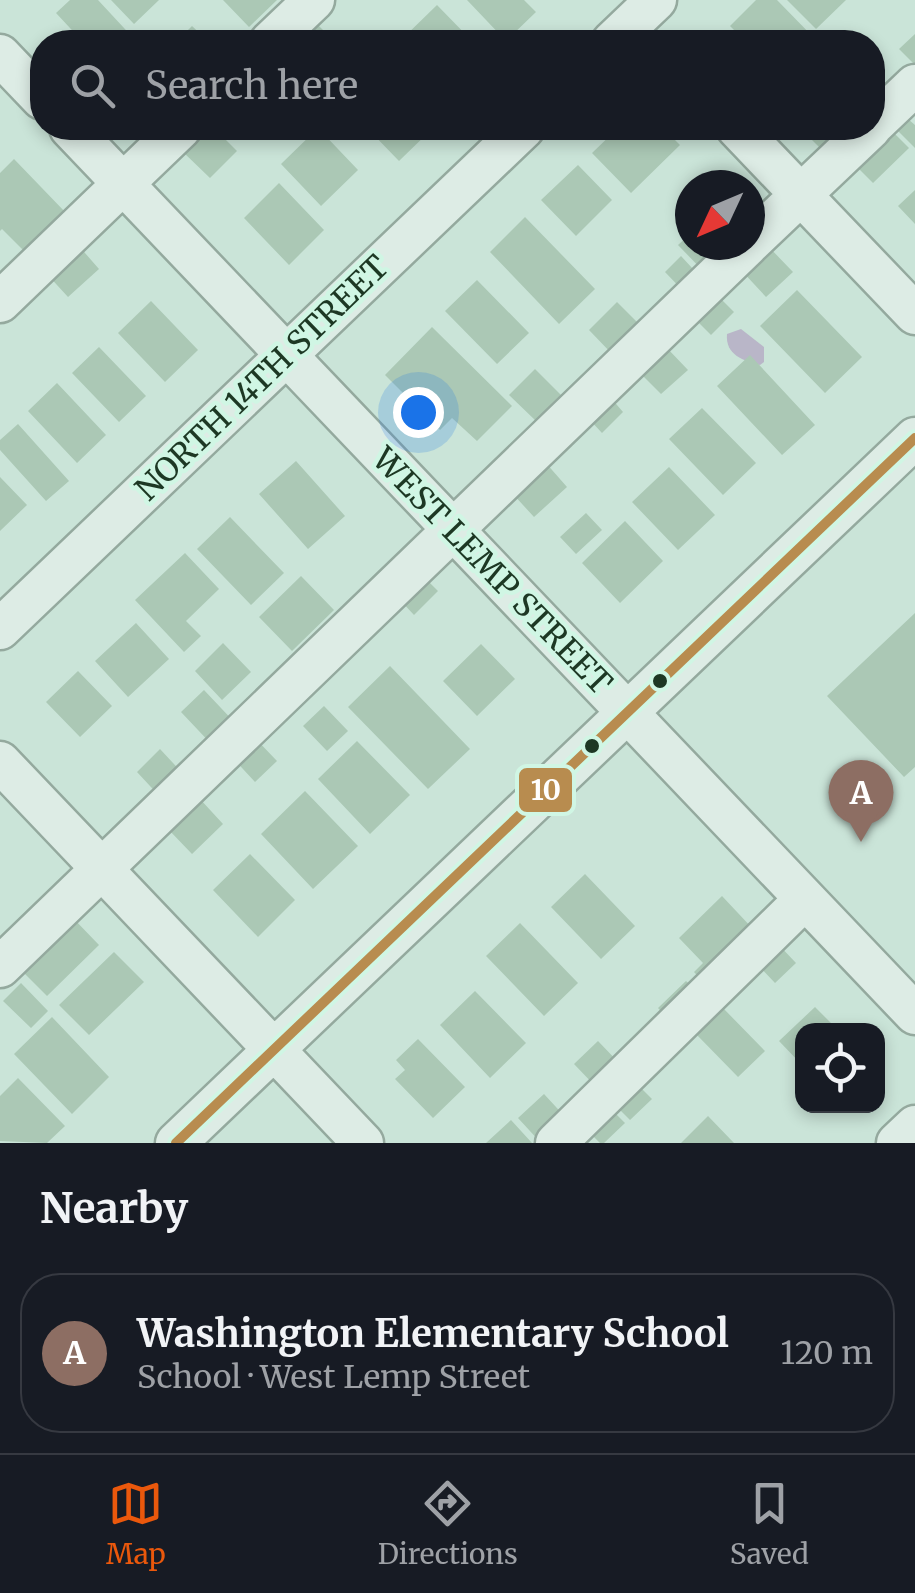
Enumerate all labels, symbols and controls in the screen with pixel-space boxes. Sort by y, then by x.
search box [30,30,885,140]
icon: search [65,58,120,113]
text: Search here [145,62,358,109]
north arrow [675,170,765,260]
street label: NORTH 14TH STREET [127,247,397,509]
your location [393,387,444,438]
street label: WEST LEMP STREET [363,439,620,703]
unlabelled marker [650,671,670,691]
unlabelled marker [582,736,602,756]
pin: A [828,760,894,842]
line badge: 10 [517,766,574,814]
text: 10 [531,772,561,808]
map controls [795,1023,885,1113]
button: locate [795,1023,885,1113]
text: Nearby [40,1182,188,1234]
text: Washington Elementary School [137,1310,729,1357]
text: A [63,1333,86,1373]
text: 120 m [781,1333,873,1373]
text: School · West Lemp Street [137,1357,530,1397]
tab: Map [106,1476,166,1572]
tab: Directions [378,1476,518,1572]
tab: Saved [730,1476,809,1572]

